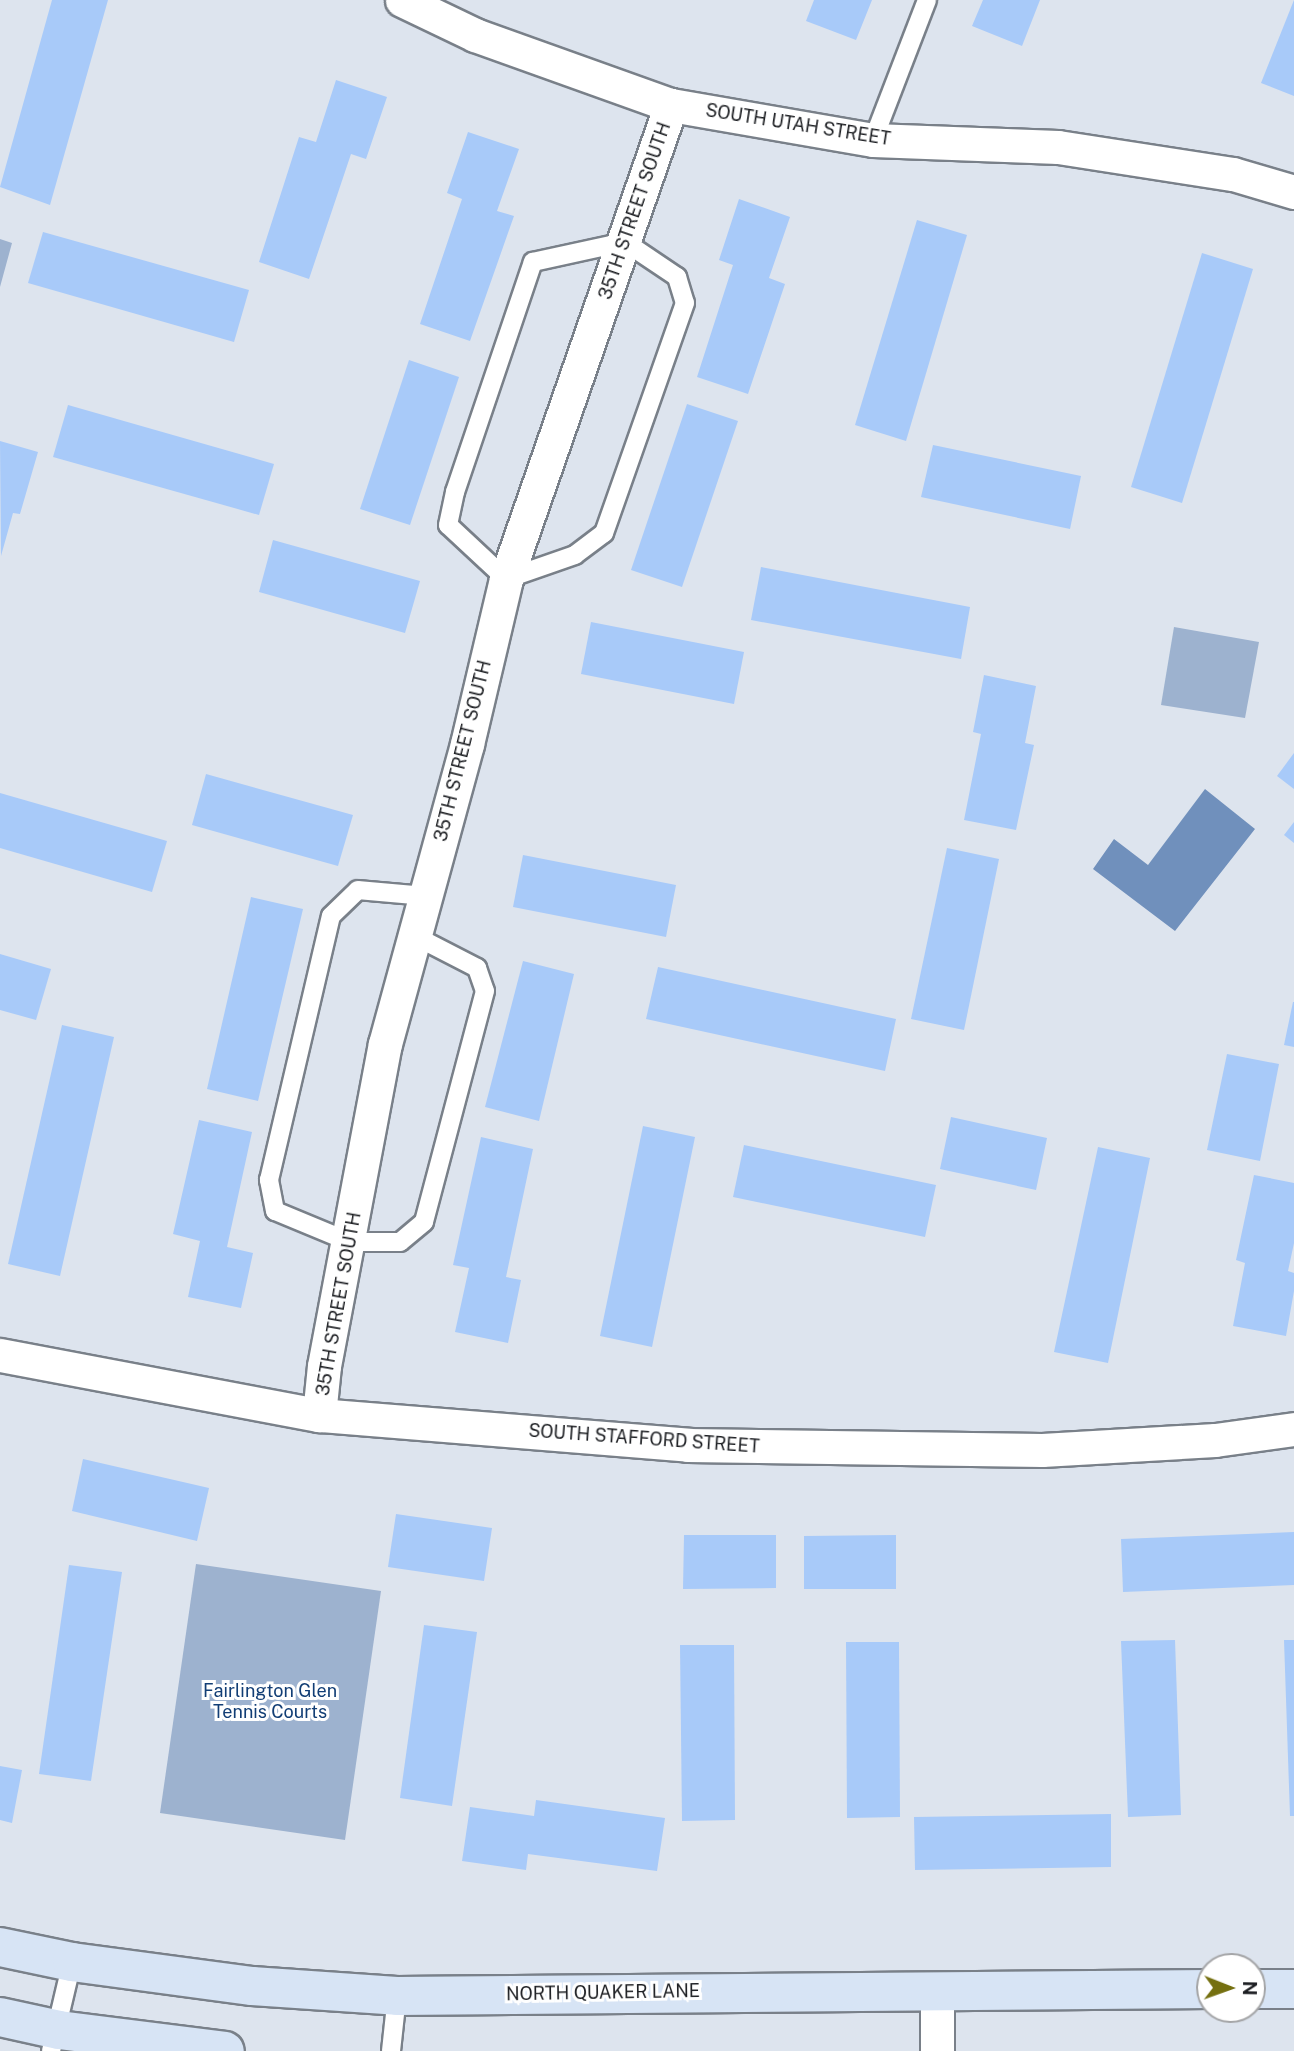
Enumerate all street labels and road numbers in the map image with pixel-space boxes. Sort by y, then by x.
street label: SOUTH UTAH STREET [704,100,892,150]
street label: 35TH STREET SOUTH [595,120,675,302]
street label: 35TH STREET SOUTH [430,658,496,844]
street label: 35TH STREET SOUTH [312,1211,366,1397]
street label: SOUTH STAFFORD STREET [528,1420,760,1458]
street label: NORTH QUAKER LANE [506,1981,700,2005]

